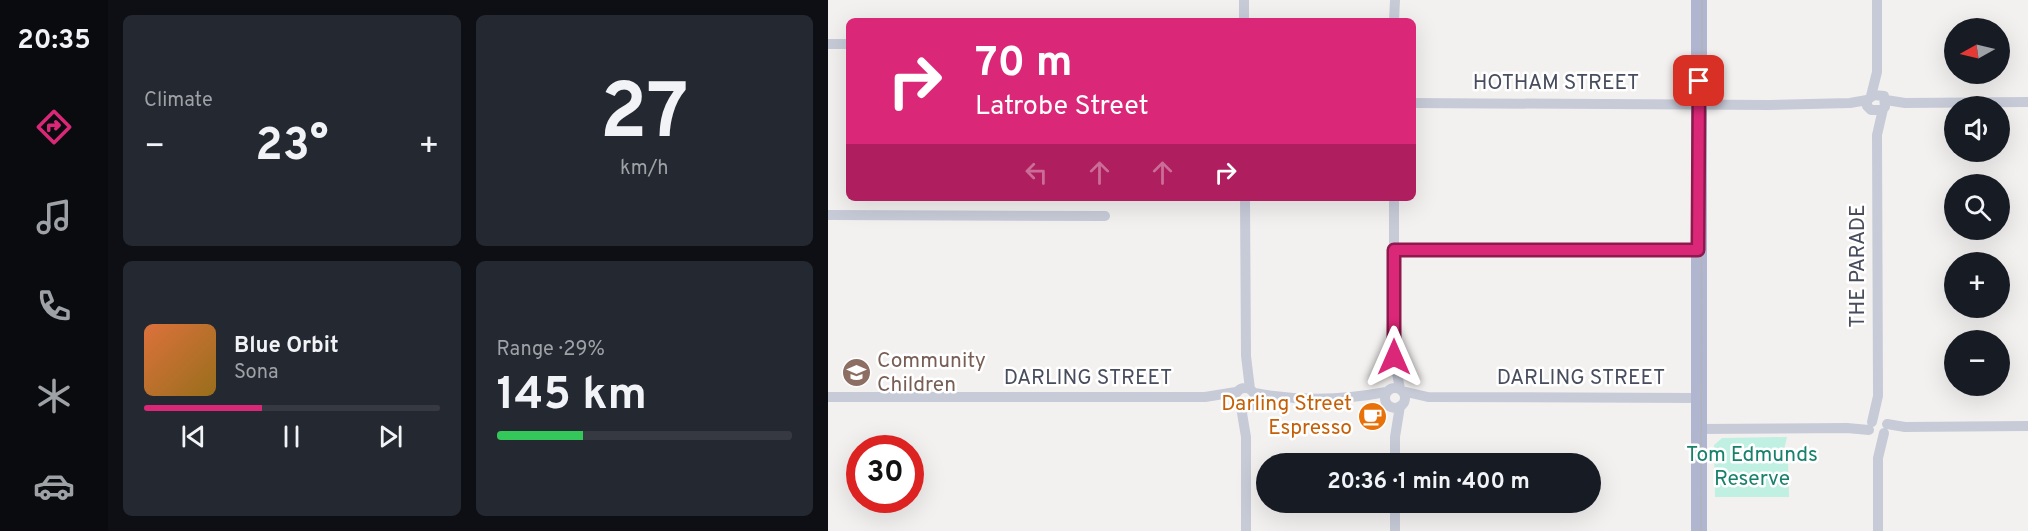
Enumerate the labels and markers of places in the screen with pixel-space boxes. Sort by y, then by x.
pin [1673,55,1724,106]
place label: Community Children [877,348,986,399]
school or university icon: Community Children [840,357,872,389]
place label: Darling Street Espresso [1221,391,1352,442]
cafe icon: Darling Street Espresso [1357,400,1389,432]

